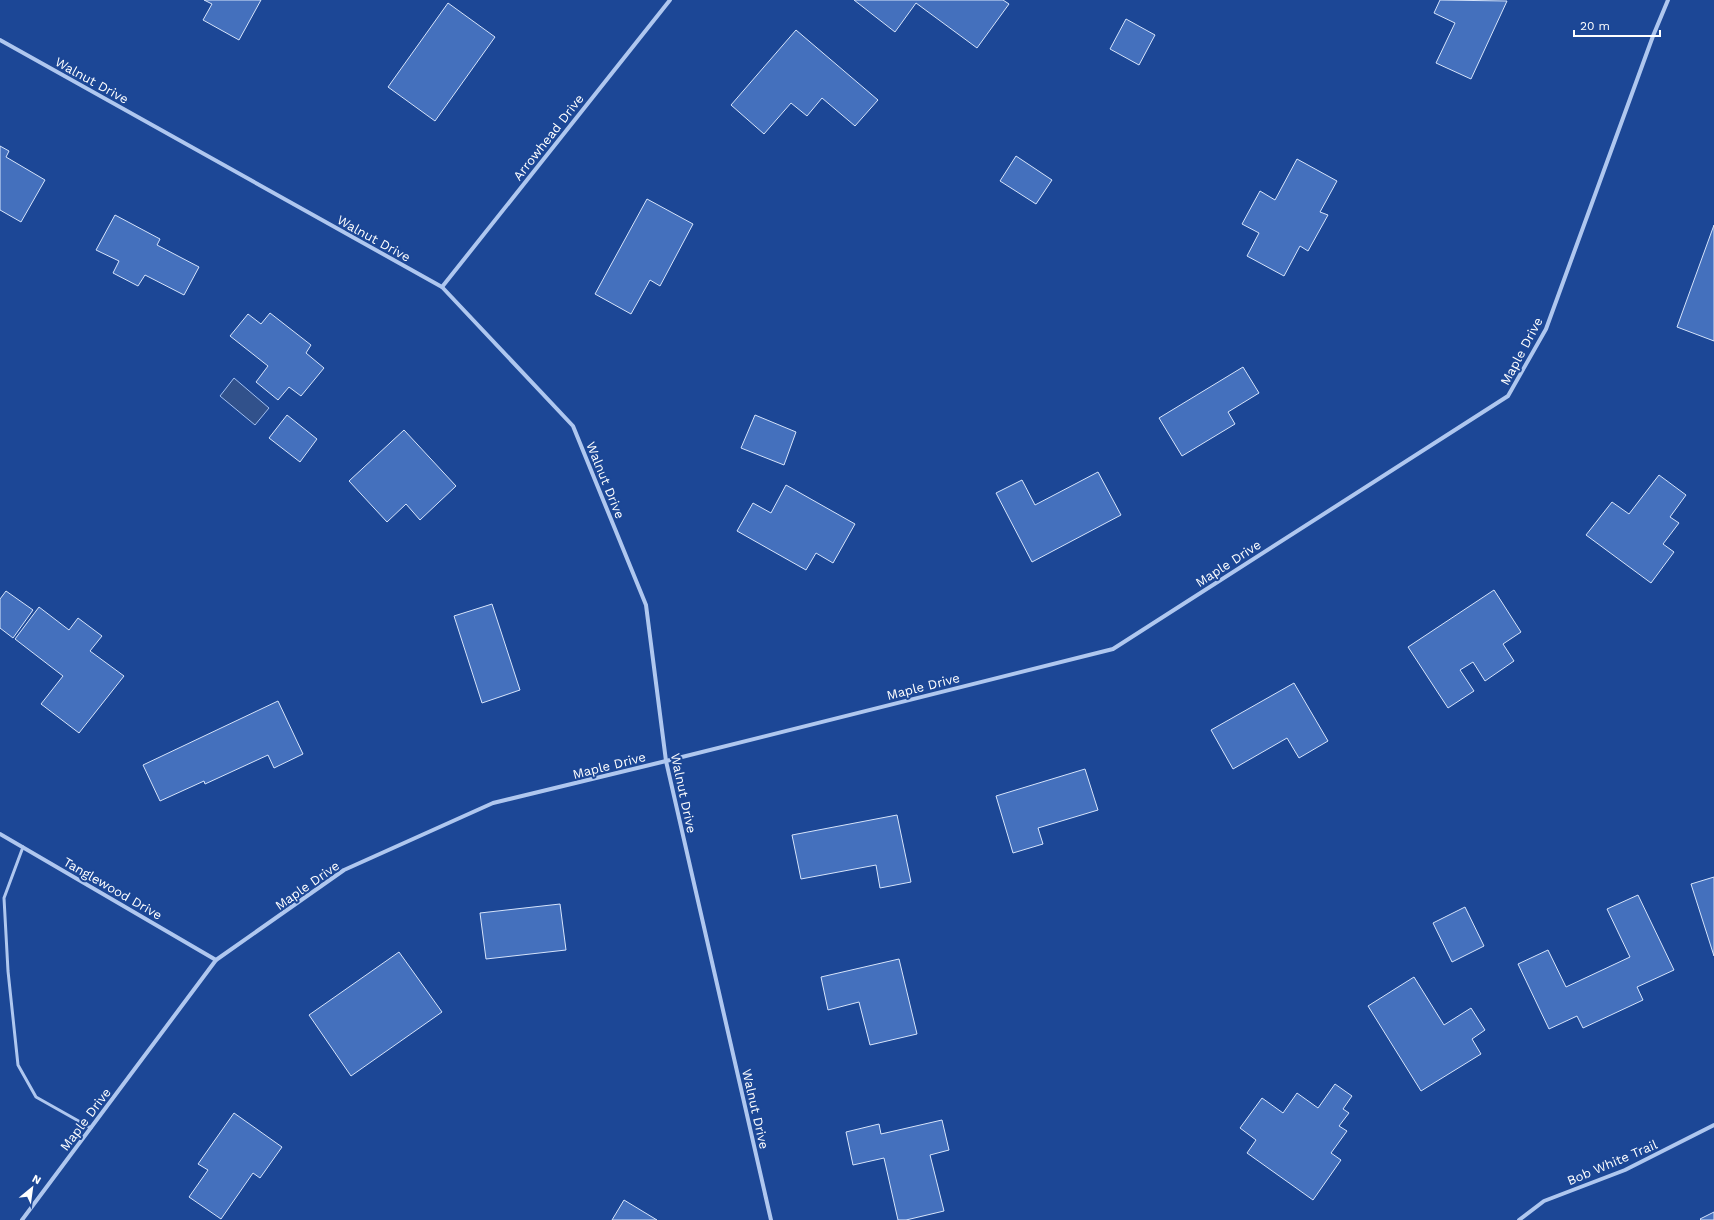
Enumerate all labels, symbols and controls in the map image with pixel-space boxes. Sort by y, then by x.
scale bar [1574,12,1660,38]
text: 20 m [1580,19,1610,33]
street label: Walnut Drive [52,54,131,107]
street label: Arrowhead Drive [510,91,587,183]
street label: Walnut Drive [334,212,413,265]
street label: Maple Drive [1497,315,1546,388]
street label: Walnut Drive [583,440,628,521]
street label: Maple Drive [1193,537,1264,590]
street label: Maple Drive [885,670,961,703]
street label: Maple Drive [571,749,647,782]
street label: Walnut Drive [668,752,699,835]
street label: Tanglewood Drive [61,854,165,923]
street label: Maple Drive [272,858,342,913]
street label: Walnut Drive [739,1068,772,1151]
street label: Maple Drive [57,1085,114,1154]
street label: Bob White Trail [1565,1137,1660,1188]
north arrow [12,1168,52,1208]
text: N [30,1172,43,1187]

